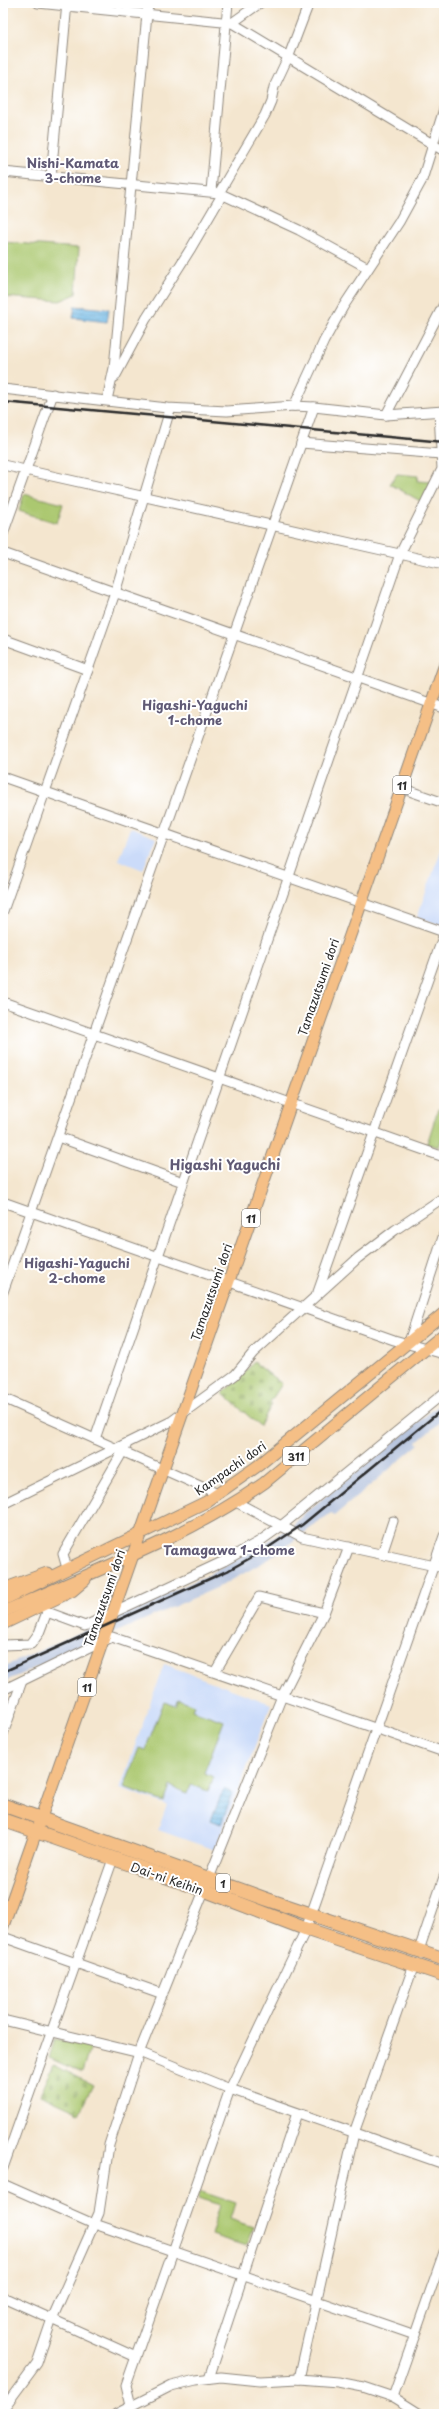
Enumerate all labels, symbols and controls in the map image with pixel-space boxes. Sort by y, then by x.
district label: Nishi-Kamata 3-chome [27,153,119,187]
district label: Higashi-Yaguchi 1-chome [142,695,248,729]
road number: 11 [393,776,411,794]
street label: Tamazutsumi dori [293,936,343,1038]
district label: Higashi Yaguchi [170,1154,280,1175]
road number: 11 [242,1209,260,1227]
street label: Tamazutsumi dori [186,1241,236,1343]
district label: Higashi-Yaguchi 2-chome [24,1253,130,1287]
street label: Kampachi dori [191,1437,269,1499]
road number: 311 [283,1447,309,1465]
district label: Tamagawa 1-chome [163,1540,295,1559]
street label: Tamazutsumi dori [79,1547,129,1649]
road number: 11 [78,1678,96,1696]
street label: Dai-ni Keihin [128,1857,206,1899]
road number: 1 [216,1874,230,1892]

